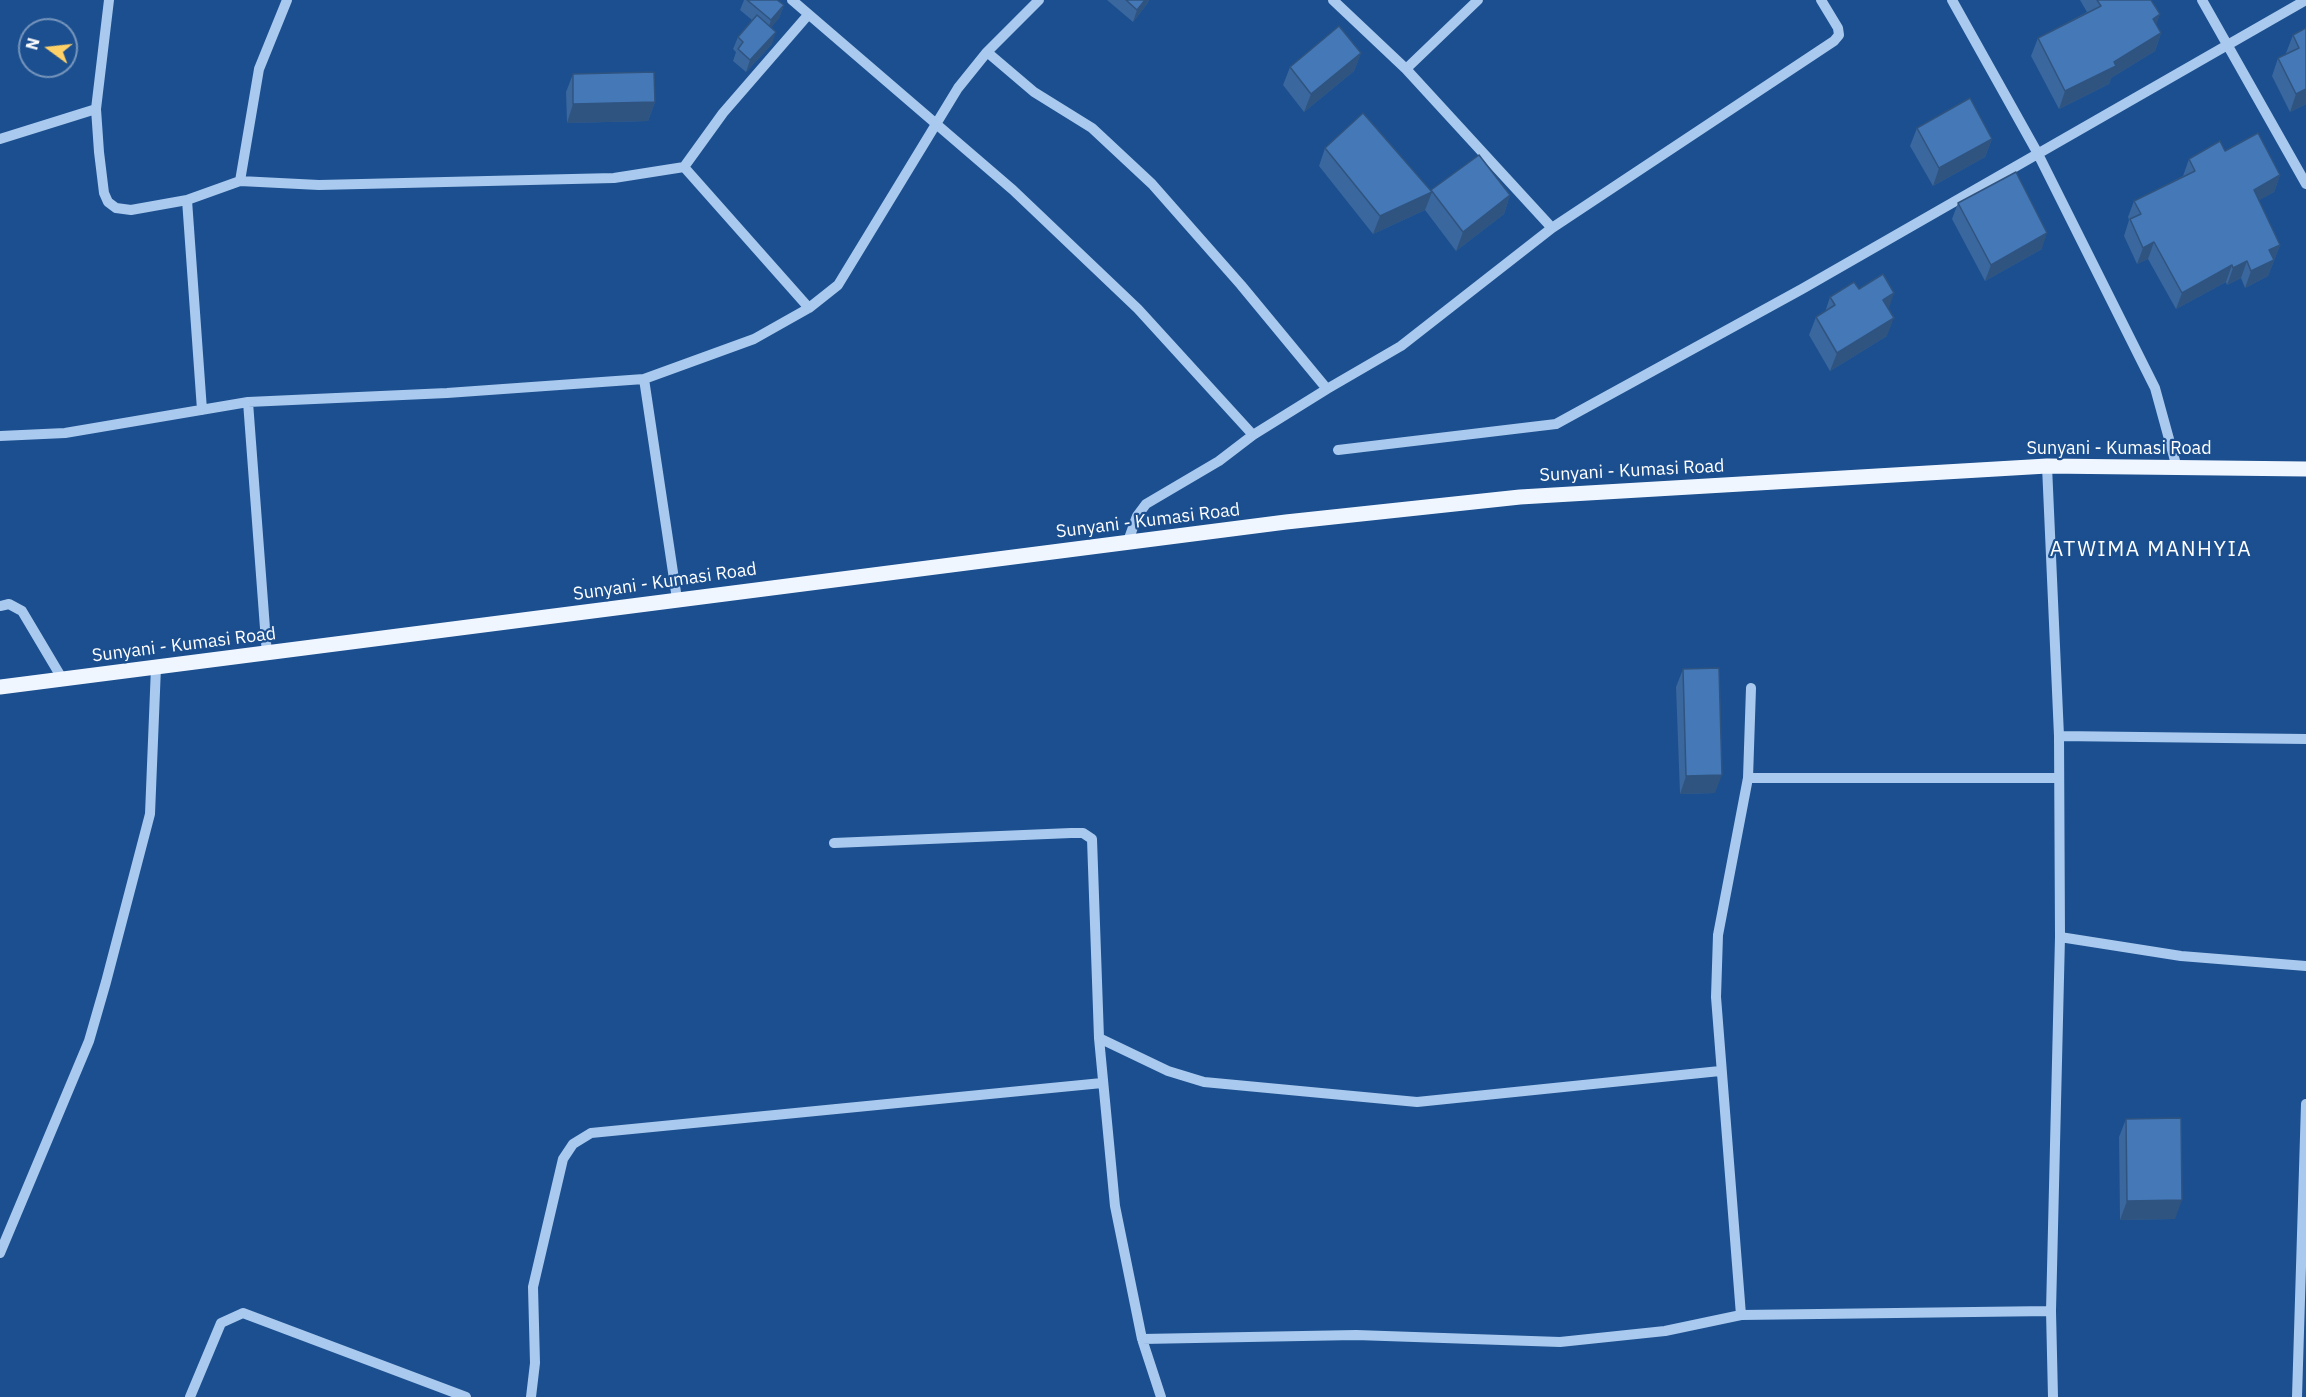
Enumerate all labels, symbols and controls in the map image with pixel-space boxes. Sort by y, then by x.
north arrow [18,18,78,78]
text: N [21,36,44,52]
street label: Sunyani - Kumasi Road [2026,438,2212,460]
street label: Sunyani - Kumasi Road [1539,455,1725,487]
street label: Sunyani - Kumasi Road [1055,499,1241,543]
district label: ATWIMA MANHYIA [2050,537,2252,563]
street label: Sunyani - Kumasi Road [572,558,758,606]
street label: Sunyani - Kumasi Road [91,623,277,667]

